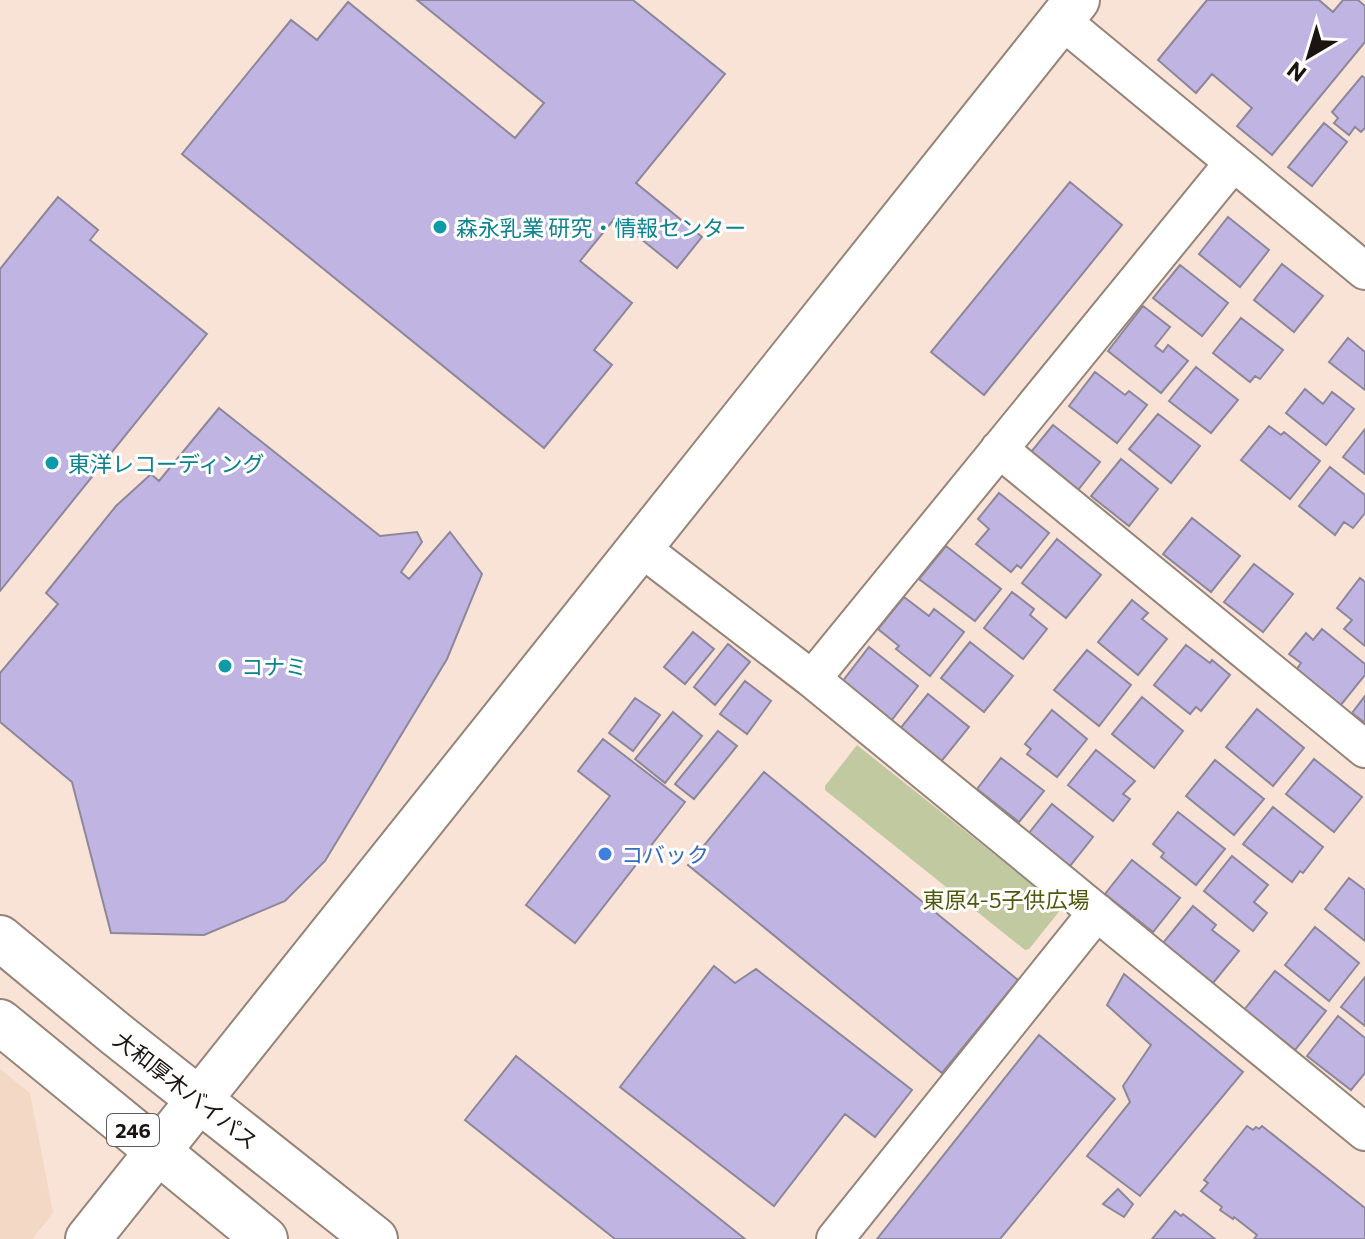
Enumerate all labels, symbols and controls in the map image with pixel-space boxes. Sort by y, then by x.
north arrow [1269,16,1349,96]
text: N [1282,56,1311,88]
place label: 森永乳業 研究・情報センター [456,214,746,241]
marker: 森永乳業 研究・情報センター [431,218,449,236]
place label: 東洋レコーディング [68,450,264,477]
marker: 東洋レコーディング [43,454,61,472]
place label: コナミ [241,653,307,680]
marker: コナミ [216,657,234,675]
place label: コバック [621,841,709,868]
marker: コバック [596,845,614,863]
park label: 東原4-5子供広場 [922,886,1090,913]
street label: 大和厚木バイパス [109,1025,263,1155]
road number: 246 [107,1114,159,1146]

